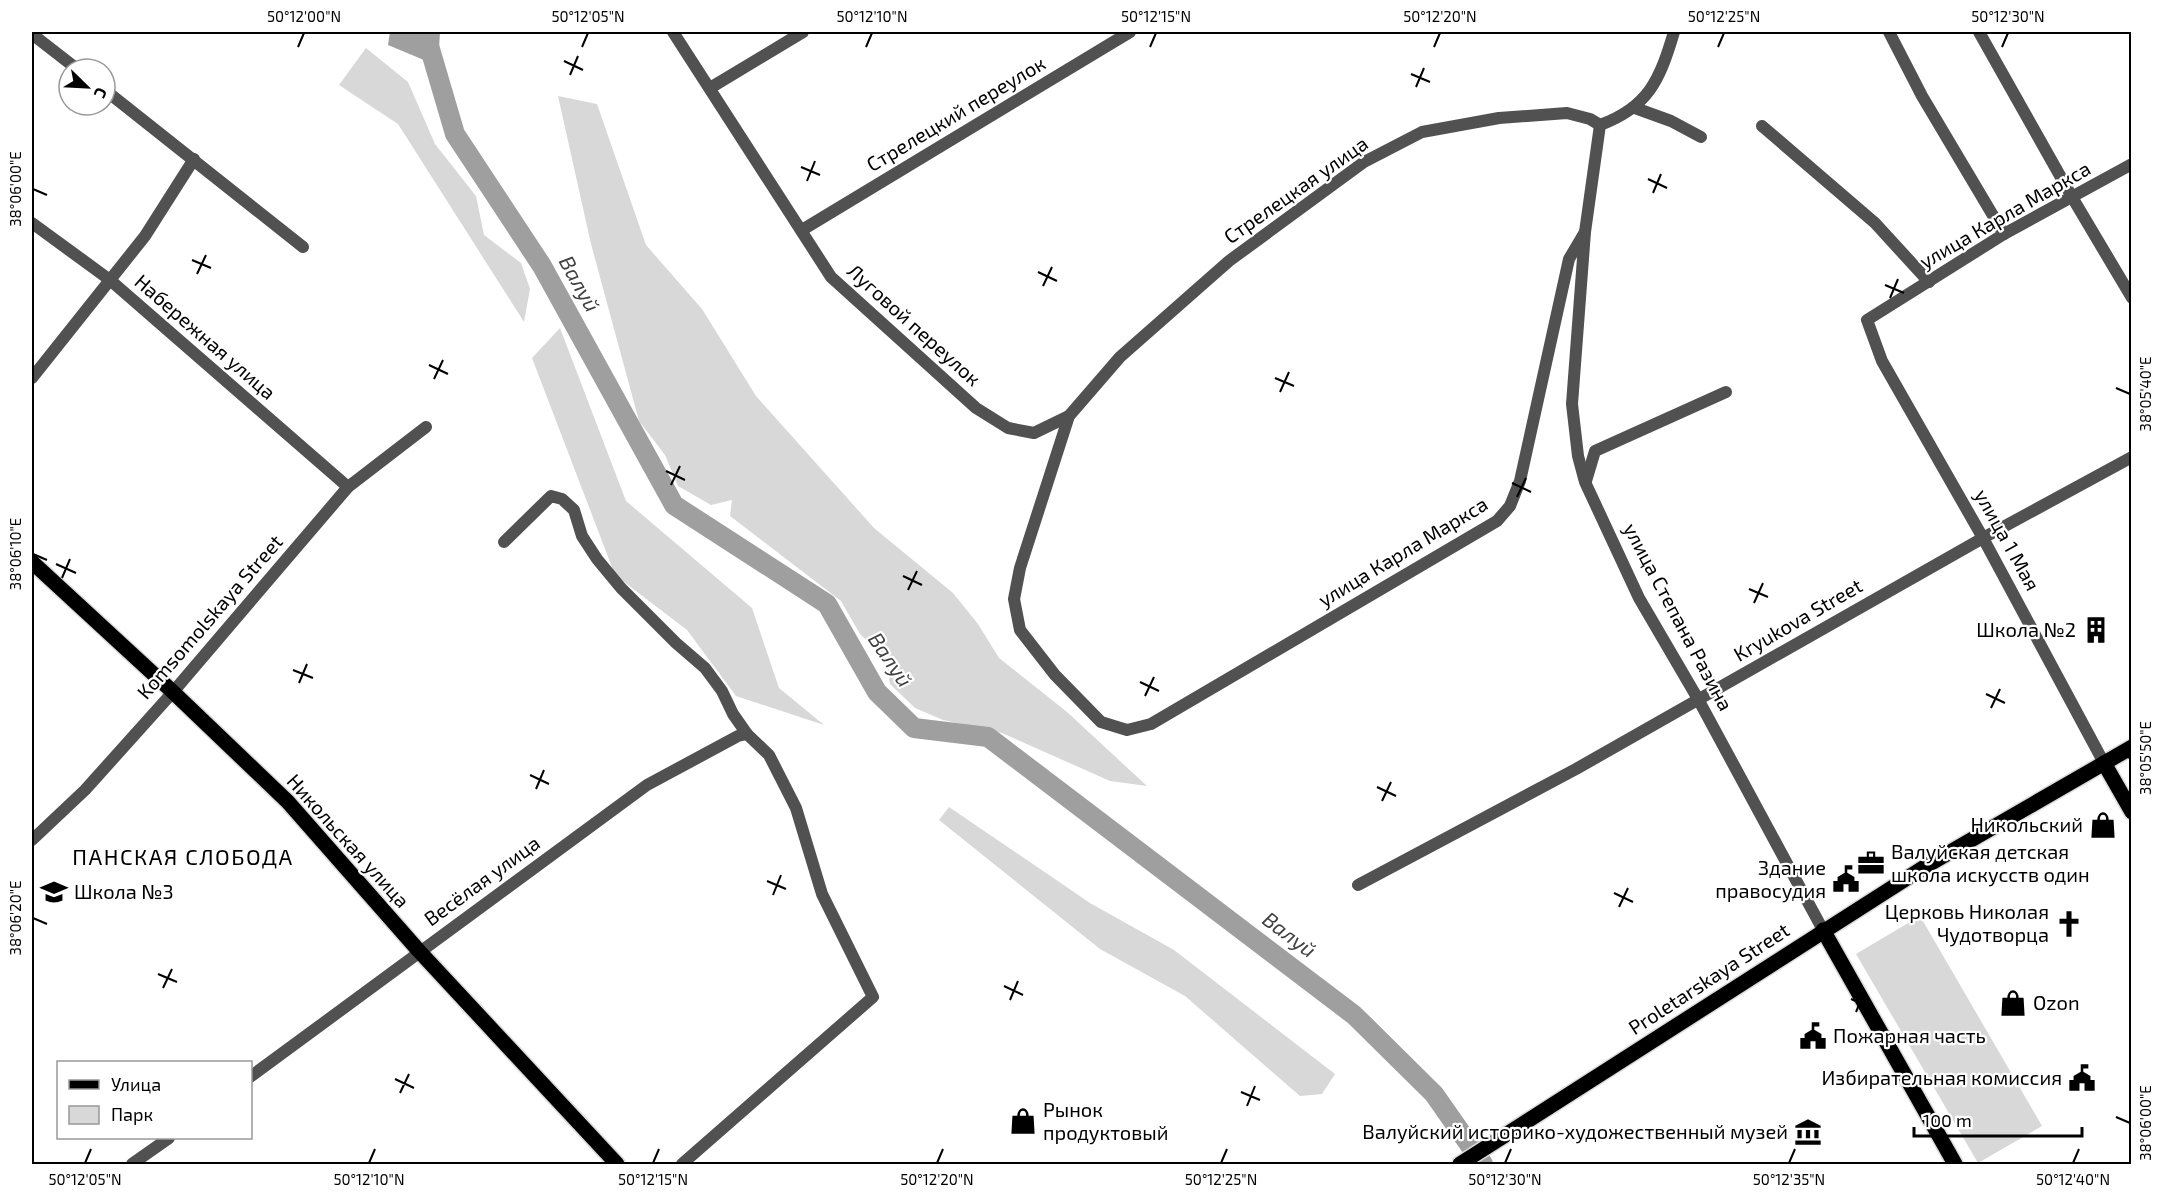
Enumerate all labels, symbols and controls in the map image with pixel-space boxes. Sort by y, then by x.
text: 50°12'00"N [267,7,341,25]
text: 50°12'05"N [551,7,625,25]
text: 50°12'10"N [837,7,907,25]
text: 50°12'15"N [1121,7,1191,25]
text: 50°12'20"N [1403,7,1477,25]
text: 50°12'25"N [1688,7,1760,25]
text: 50°12'30"N [1971,7,2045,25]
street label: Стрелецкий переулок [862,50,1050,177]
north arrow [57,57,117,117]
text: С [91,85,112,101]
street label: Стрелецкая улица [1219,130,1373,249]
text: 38°06'00"E [6,151,24,227]
street label: улица Карла Маркса [1915,155,2095,274]
water label: Валуй [555,251,606,316]
street label: Луговой переулок [842,258,986,391]
street label: Набережная улица [130,269,281,405]
text: 38°05'40"E [2136,357,2154,431]
street label: улица 1 Мая [1969,485,2046,595]
street label: улица Карла Маркса [1313,491,1492,612]
text: 38°06'10"E [6,518,24,590]
street label: улица Степана Разина [1618,519,1739,715]
street label: Komsomolskaya Street [131,529,287,703]
street label: Kryukova Street [1729,572,1866,666]
building icon: Школа №2 [2081,615,2111,645]
place label: Школа №2 [1976,617,2076,641]
water label: Валуй [864,627,918,691]
text: 38°05'50"E [2136,721,2154,795]
street label: Никольская улица [282,769,415,913]
shop icon: Никольский [2088,810,2118,840]
place label: Никольский [1970,812,2083,836]
street label: Весёлая улица [419,830,545,931]
place label: Валуйская детская школа искусств один [1891,839,2090,887]
district label: ПАНСКАЯ СЛОБОДА [72,843,294,869]
office icon: Валуйская детская школа искусств один [1856,848,1886,878]
place label: Здание правосудия [1715,855,1826,903]
public building icon: Здание правосудия [1831,864,1861,894]
school or university icon: Школа №3 [39,877,69,907]
place label: Школа №3 [74,879,174,903]
text: 38°06'20"E [6,881,24,955]
place label: Церковь Николая Чудотворца [1885,899,2049,947]
water label: Валуй [1258,906,1321,962]
church icon: Церковь Николая Чудотворца [2054,909,2084,939]
street label: Proletarskaya Street [1623,917,1794,1039]
shop icon: Ozon [1998,988,2028,1018]
place label: Ozon [2033,990,2080,1014]
public building icon: Пожарная часть [1798,1021,1828,1051]
place label: Пожарная часть [1833,1023,1986,1047]
legend [57,1061,252,1139]
public building icon: Избирательная комиссия [2067,1063,2097,1093]
place label: Избирательная комиссия [1821,1065,2062,1089]
text: Улица [111,1073,161,1095]
text: 38°06'00"E [2136,1085,2154,1161]
place label: Рынок продуктовый [1043,1097,1169,1145]
scale bar [1914,1100,2082,1138]
text: Парк [111,1103,153,1125]
shop icon: Рынок продуктовый [1008,1106,1038,1136]
text: 100 m [1923,1109,1972,1131]
museum icon: Валуйский историко-художественный музей [1793,1117,1823,1147]
place label: Валуйский историко-художественный музей [1362,1119,1788,1144]
text: 50°12'05"N [48,1170,122,1188]
text: 50°12'10"N [334,1170,404,1188]
text: 50°12'15"N [618,1170,688,1188]
text: 50°12'20"N [900,1170,974,1188]
text: 50°12'25"N [1185,1170,1257,1188]
text: 50°12'30"N [1468,1170,1542,1188]
text: 50°12'35"N [1753,1170,1825,1188]
text: 50°12'40"N [2036,1170,2110,1188]

